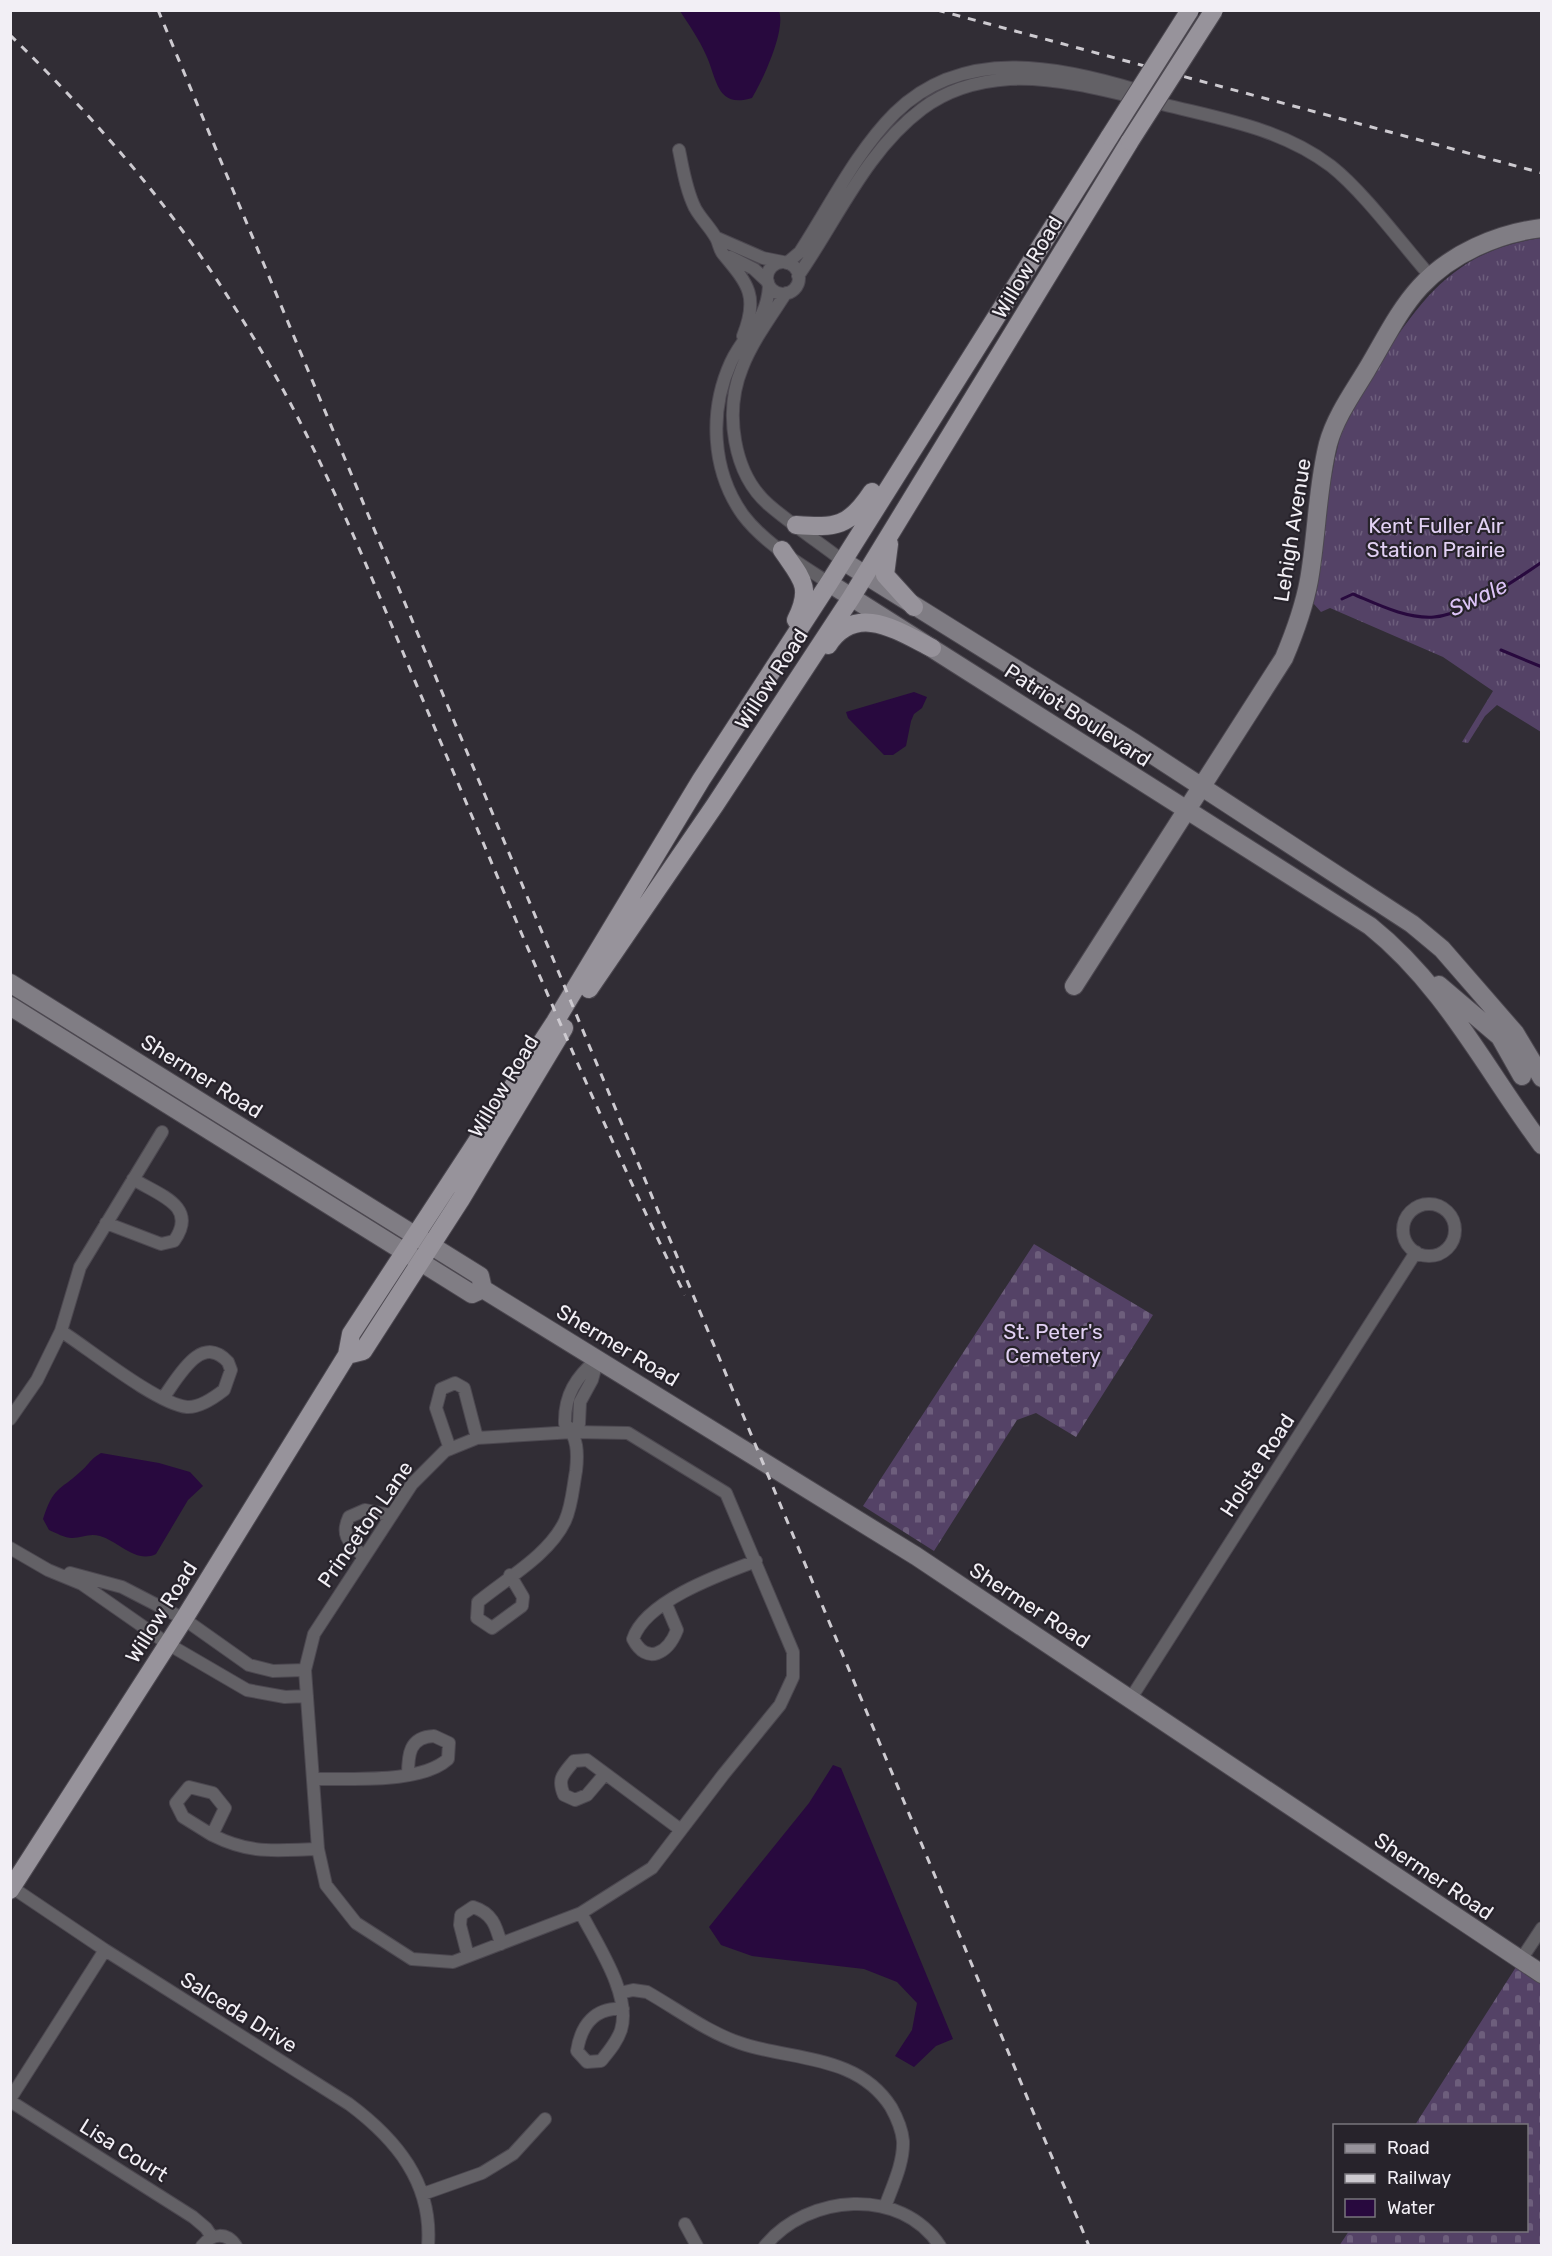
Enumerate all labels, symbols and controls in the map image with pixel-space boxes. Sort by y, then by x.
street label: Willow Road [987,211,1067,323]
street label: Lehigh Avenue [1268,457,1316,603]
park label: Kent Fuller Air Station Prairie [1367,513,1505,562]
water label: Swale [1444,572,1512,622]
street label: Willow Road [729,624,813,734]
street label: Patriot Boulevard [1000,658,1156,772]
street label: Shermer Road [137,1029,267,1123]
street label: Willow Road [463,1030,543,1142]
street label: Shermer Road [552,1299,684,1391]
park label: St. Peter's Cemetery [1003,1319,1103,1368]
street label: Holste Road [1214,1409,1300,1521]
street label: Princeton Lane [312,1456,418,1592]
street label: Willow Road [120,1557,202,1667]
street label: Shermer Road [965,1557,1095,1653]
street label: Shermer Road [1370,1827,1498,1925]
street label: Salceda Drive [176,1966,302,2058]
street label: Lisa Court [75,2113,173,2187]
legend [1333,2124,1528,2232]
text: Road [1387,2137,1430,2159]
text: Railway [1387,2167,1451,2189]
text: Water [1387,2197,1435,2219]

